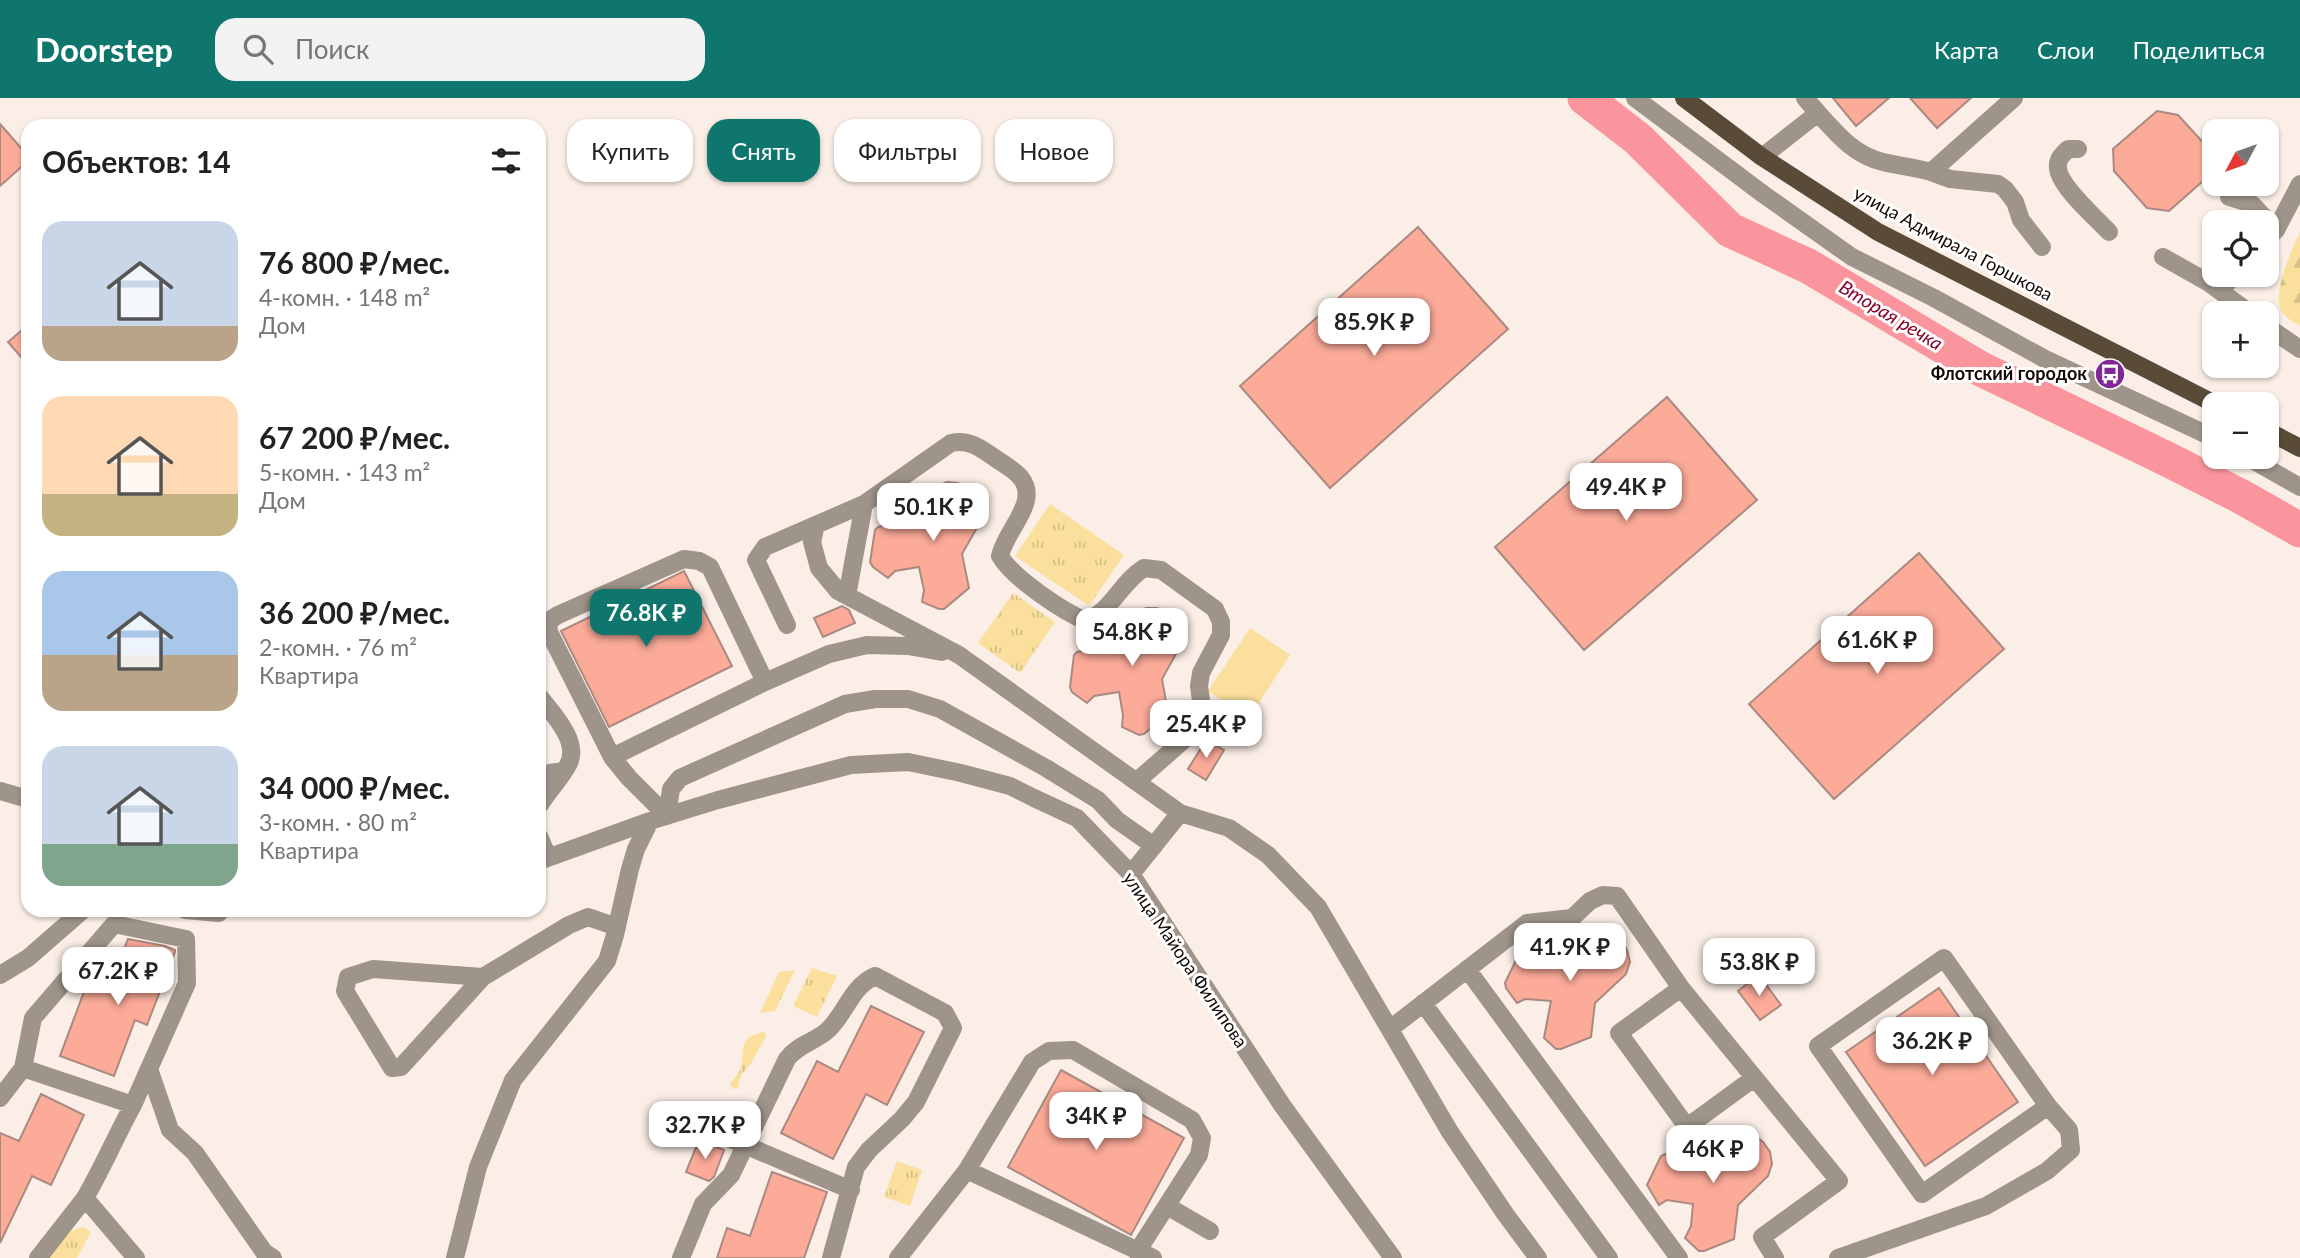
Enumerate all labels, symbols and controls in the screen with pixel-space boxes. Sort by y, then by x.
search box [215,18,705,81]
text: Doorstep [35,29,173,69]
icon: search [239,30,277,68]
text: Поиск [295,33,369,65]
text: Карта [1934,35,1999,64]
text: Слои [2037,35,2094,64]
text: Поделиться [2132,35,2265,64]
chip: Купить [567,119,693,182]
chip: Снять [707,119,820,182]
chip: Фильтры [834,119,981,182]
chip: Новое [995,119,1113,182]
north arrow [2202,119,2278,196]
map controls [2202,119,2279,469]
icon: filters [487,142,525,180]
text: Объектов: 14 [42,143,231,179]
street label: улица Адмирала Горшкова [1850,181,2057,305]
button: locate [2202,210,2279,287]
text: 76 800 ₽/мес. [259,244,450,280]
icon: home [98,249,182,333]
water label: Вторая речка [1835,275,1947,354]
text: 4-комн. · 148 m² [259,283,430,311]
pin: 85.9K ₽ [1309,299,1439,358]
button: + [2202,301,2279,378]
text: 85.9K ₽ [1334,307,1414,335]
text: Дом [259,311,306,339]
bus stop icon: Флотский городок [2093,357,2127,391]
place label: Флотский городок [1931,362,2087,384]
button: − [2202,392,2279,469]
text: 67 200 ₽/мес. [259,419,450,455]
icon: home [98,424,182,508]
text: 5-комн. · 143 m² [259,458,430,486]
pin: 49.4K ₽ [1561,464,1691,523]
text: 49.4K ₽ [1586,472,1666,500]
pin: 50.1K ₽ [868,484,998,543]
text: Дом [259,486,306,514]
text: 50.1K ₽ [893,492,973,520]
pin: 76.8K ₽ [581,589,711,649]
text: 36 200 ₽/мес. [259,594,450,630]
text: 76.8K ₽ [606,598,686,626]
icon: home [98,599,182,683]
pin: 54.8K ₽ [1067,608,1197,668]
pin: 61.6K ₽ [1812,616,1942,676]
text: 54.8K ₽ [1092,617,1172,645]
text: 61.6K ₽ [1837,625,1917,653]
text: 2-комн. · 76 m² [259,633,417,661]
text: Квартира [259,661,359,689]
pin: 25.4K ₽ [1141,700,1271,760]
text: 25.4K ₽ [1166,709,1246,737]
text: 34 000 ₽/мес. [259,769,450,805]
icon: home [98,774,182,858]
text: 3-комн. · 80 m² [259,808,417,836]
text: Квартира [259,836,359,864]
street label: улица Майора Филипова [1119,868,1253,1051]
pin: 41.9K ₽ [1505,924,1635,983]
text: 41.9K ₽ [1530,932,1610,960]
pin: 53.8K ₽ [1694,939,1824,998]
text: 53.8K ₽ [1719,947,1799,975]
pin: 67.2K ₽ [53,948,183,1007]
text: 67.2K ₽ [78,956,158,984]
pin: 36.2K ₽ [1867,1018,1997,1077]
text: 36.2K ₽ [1892,1026,1972,1054]
pin: 34K ₽ [1047,1093,1145,1152]
text: 34K ₽ [1065,1101,1127,1129]
pin: 32.7K ₽ [640,1102,770,1161]
text: 32.7K ₽ [665,1110,745,1138]
pin: 46K ₽ [1664,1126,1762,1185]
text: 46K ₽ [1682,1134,1744,1162]

